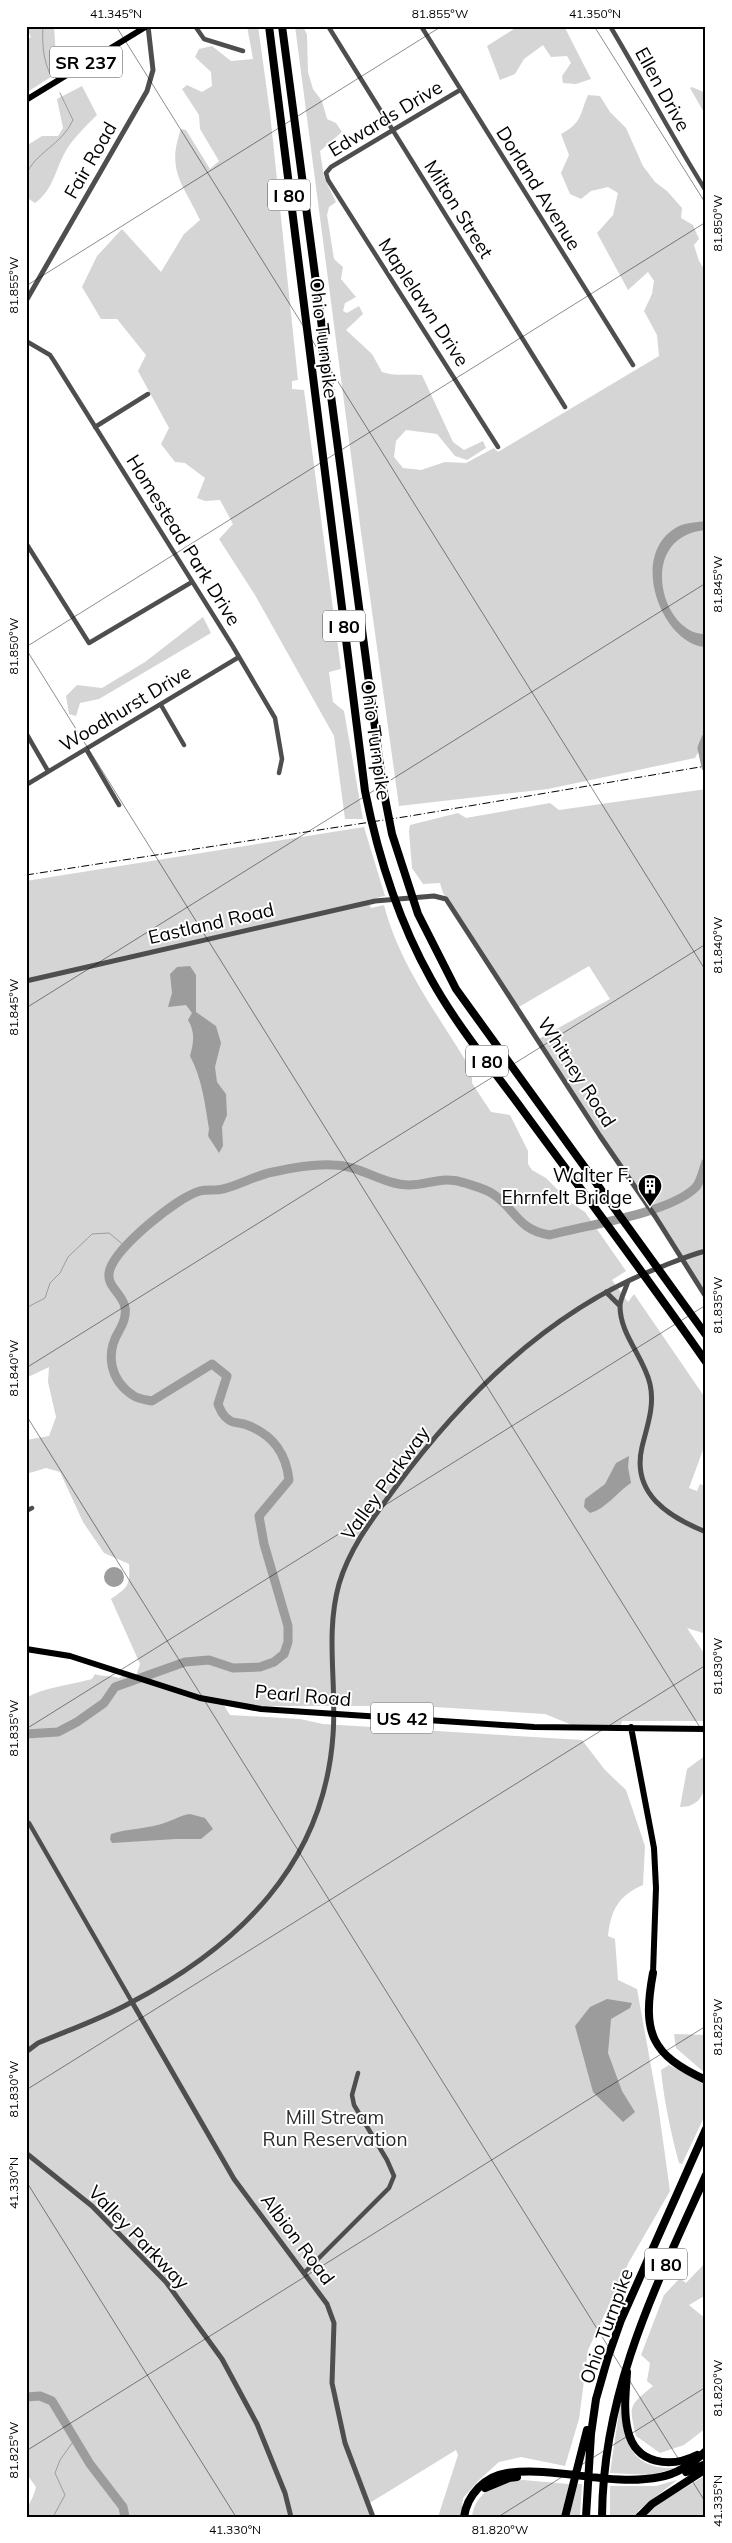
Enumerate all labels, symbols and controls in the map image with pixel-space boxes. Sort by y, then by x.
text: 41.345°N [90,6,142,21]
text: 81.855°W [412,6,468,21]
text: 41.350°N [569,6,621,21]
street label: Ellen Drive [630,43,696,135]
road number: SR 237 [50,46,122,78]
street label: Edwards Drive [324,75,446,161]
street label: Fair Road [58,117,122,203]
street label: Dorland Avenue [491,122,587,254]
street label: Milton Street [419,155,499,263]
road number: I 80 [268,180,310,210]
text: 81.850°W [710,195,725,251]
street label: Maplelawn Drive [374,233,474,371]
text: 81.855°W [6,257,21,313]
street label: Ohio Turnpike [305,276,343,400]
street label: Homestead Park Drive [122,450,246,630]
text: 81.845°W [710,556,725,612]
road number: I 80 [323,610,365,642]
text: 81.850°W [6,618,21,674]
street label: Woodhurst Drive [55,659,195,757]
street label: Ohio Turnpike [356,678,396,802]
street label: Eastland Road [146,897,276,949]
text: 81.840°W [710,917,725,973]
text: 81.845°W [6,979,21,1035]
street label: Whitney Road [533,1012,621,1132]
road number: I 80 [466,1046,508,1076]
place label: Walter F. Ehrnfelt Bridge [502,1163,632,1209]
building icon: Walter F. Ehrnfelt Bridge [637,1173,663,1207]
text: 81.835°W [710,1277,725,1333]
text: 81.840°W [6,1340,21,1396]
street label: Valley Parkway [336,1421,434,1545]
text: 81.830°W [710,1638,725,1694]
street label: Pearl Road [254,1679,352,1711]
text: 81.835°W [6,1700,21,1756]
road number: US 42 [371,1702,433,1734]
text: 81.825°W [710,1999,725,2055]
text: 81.830°W [6,2061,21,2117]
park label: Mill Stream Run Reservation [262,2105,408,2151]
text: 41.330°N [6,2157,21,2209]
street label: Valley Parkway [83,2180,195,2294]
street label: Albion Road [256,2189,340,2289]
road number: I 80 [645,2248,687,2280]
street label: Ohio Turnpike [574,2265,638,2387]
text: 81.820°W [710,2360,725,2416]
text: 81.825°W [6,2422,21,2478]
text: 41.335°N [710,2475,725,2527]
text: 41.330°N [209,2522,261,2537]
text: 81.820°W [472,2522,528,2537]

